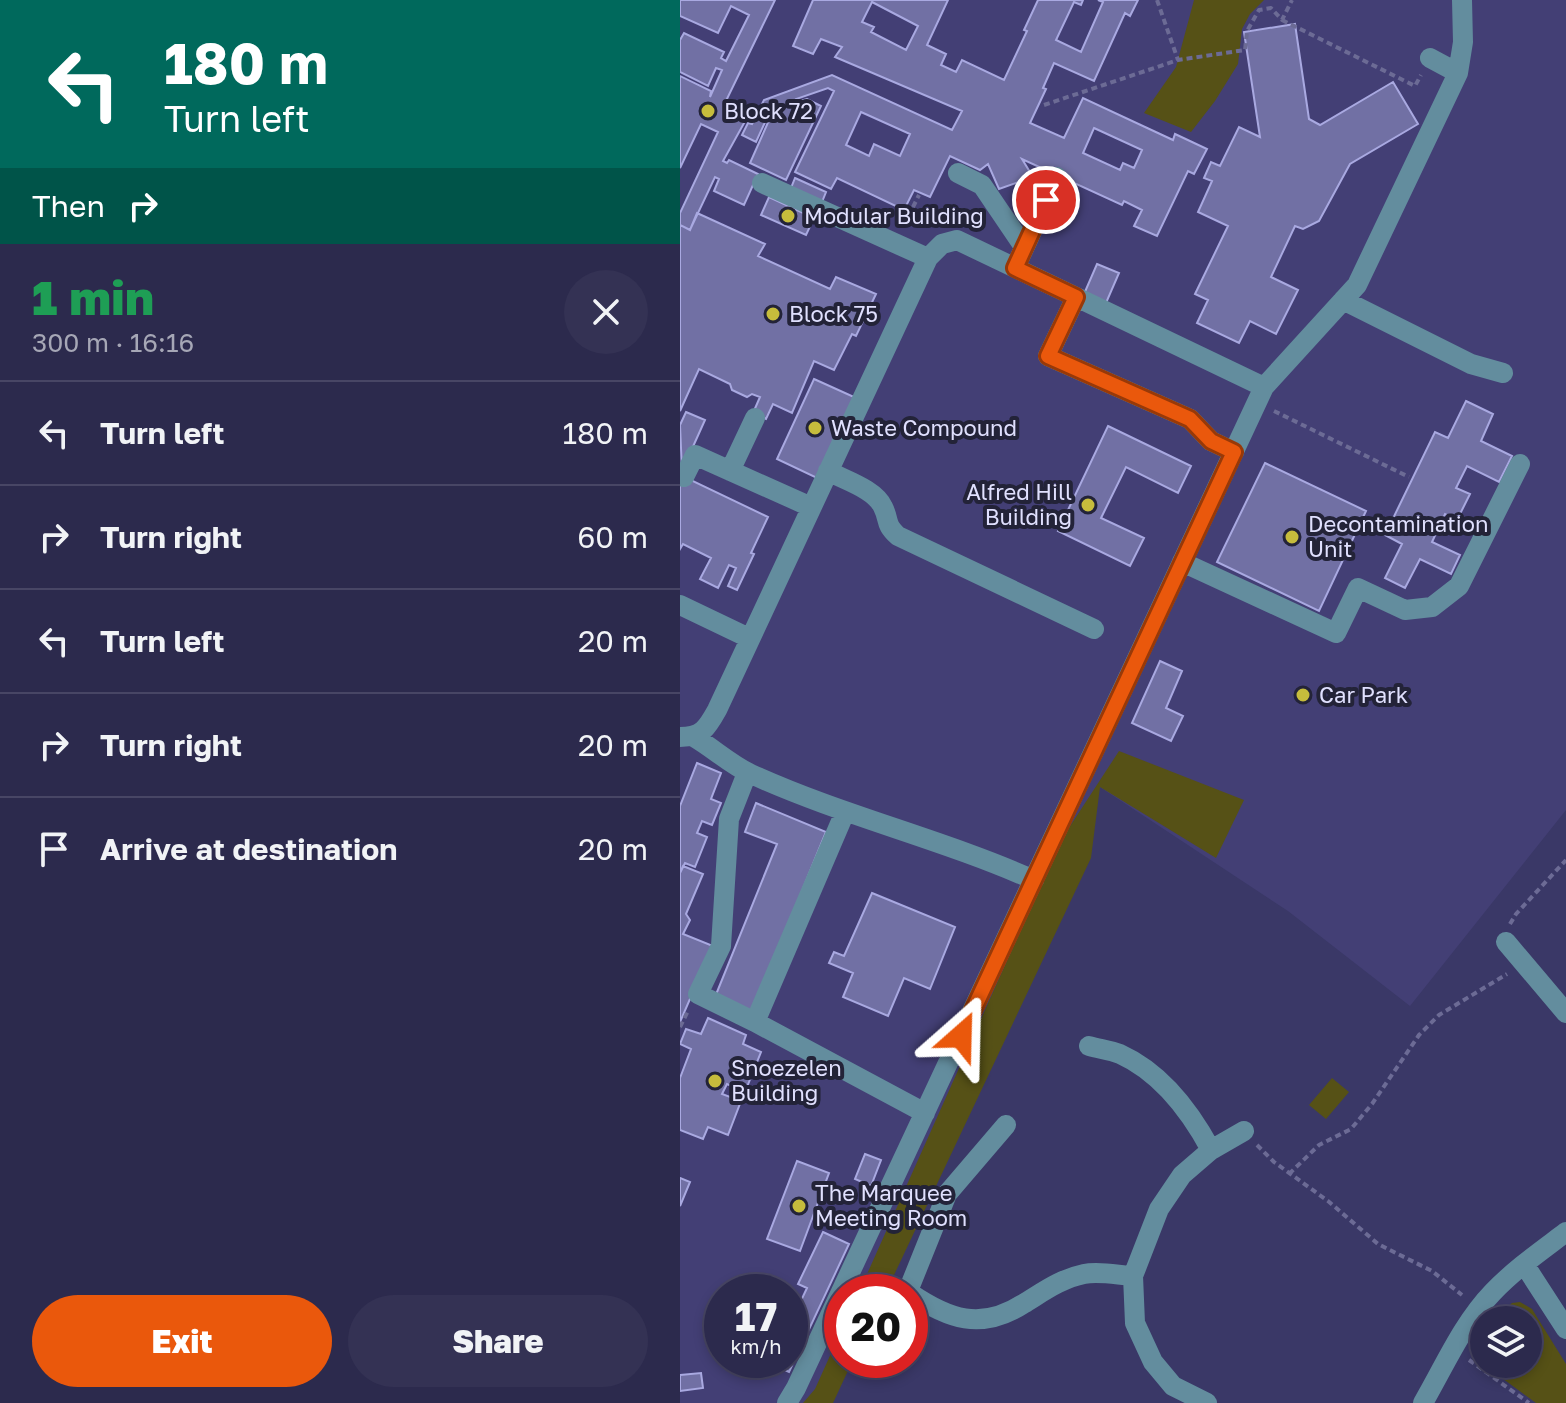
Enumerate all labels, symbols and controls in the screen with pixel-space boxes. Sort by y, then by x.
text: 180 m [164,29,328,96]
icon: left [32,32,136,136]
text: Turn left [164,97,310,140]
place label: Block 72 [724,97,813,124]
marker: Block 72 [699,102,717,120]
pin [1012,166,1080,234]
icon: arrive [1024,178,1068,222]
icon: right [121,184,165,228]
text: Then [32,188,105,224]
place label: Modular Building [804,202,984,229]
marker: Modular Building [779,207,797,225]
text: 1 min [32,268,154,326]
button: close [564,270,648,354]
place label: Block 75 [789,300,878,327]
marker: Block 75 [764,305,782,323]
text: 300 m · 16:16 [32,327,194,358]
icon: left [32,411,76,455]
place label: Waste Compound [831,414,1017,441]
text: Turn left [100,415,225,451]
text: 180 m [563,415,648,451]
marker: Waste Compound [806,419,824,437]
place label: Alfred Hill Building [966,478,1072,530]
marker: Alfred Hill Building [1079,496,1097,514]
place label: Decontamination Unit [1308,510,1488,562]
icon: right [32,515,76,559]
text: Turn right [100,519,242,555]
text: 60 m [577,519,648,555]
marker: Decontamination Unit [1283,528,1301,546]
icon: left [32,619,76,663]
text: Turn left [100,623,225,659]
text: 20 m [578,623,648,659]
place label: Car Park [1319,681,1408,708]
marker: Car Park [1294,686,1312,704]
icon: right [32,723,76,767]
text: Turn right [100,727,242,763]
text: 20 m [578,727,648,763]
icon: arrive [32,827,76,871]
text: Arrive at destination [100,831,397,867]
text: 20 m [578,831,648,867]
position arrow [919,994,1003,1078]
place label: Snoezelen Building [731,1054,842,1106]
marker: Snoezelen Building [706,1072,724,1090]
place label: The Marquee Meeting Room [815,1179,967,1231]
marker: The Marquee Meeting Room [790,1197,808,1215]
speed limit sign: 20 [824,1274,928,1378]
text: 17 [735,1292,777,1340]
button: Exit [32,1295,332,1387]
button: Share [348,1295,648,1387]
map controls [1470,1306,1542,1378]
button: layers [1470,1306,1542,1378]
text: km/h [731,1334,781,1358]

